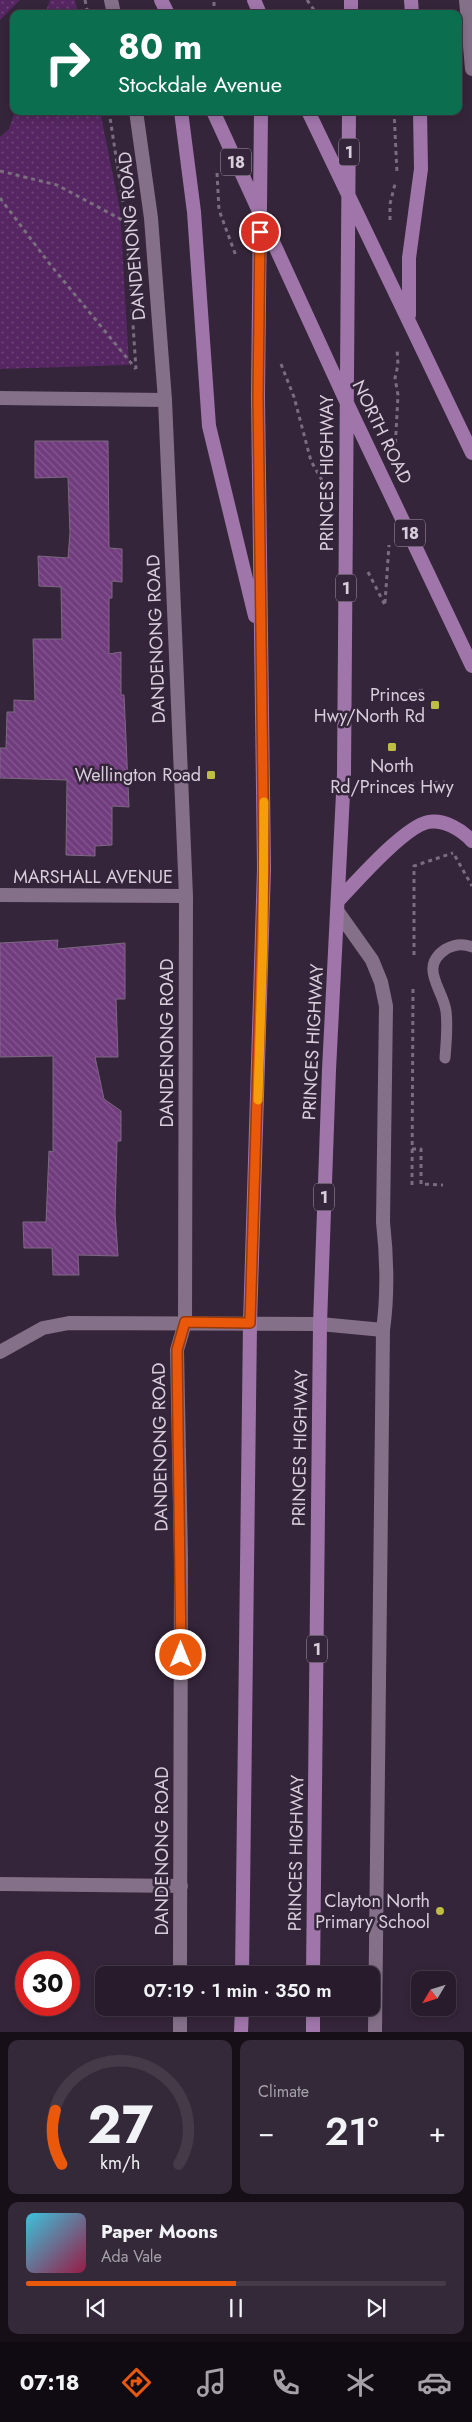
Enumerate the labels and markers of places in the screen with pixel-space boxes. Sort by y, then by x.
pin [239,211,281,253]
place label: Princes Hwy/North Rd [314,682,425,729]
marker: Princes Hwy/North Rd [429,699,441,711]
marker: North Rd/Princes Hwy [386,741,398,753]
place label: North Rd/Princes Hwy [330,753,454,800]
place label: Wellington Road [75,762,201,788]
marker: Wellington Road [205,769,217,781]
place label: Clayton North Primary School [315,1888,430,1935]
marker: Clayton North Primary School [434,1905,446,1917]

